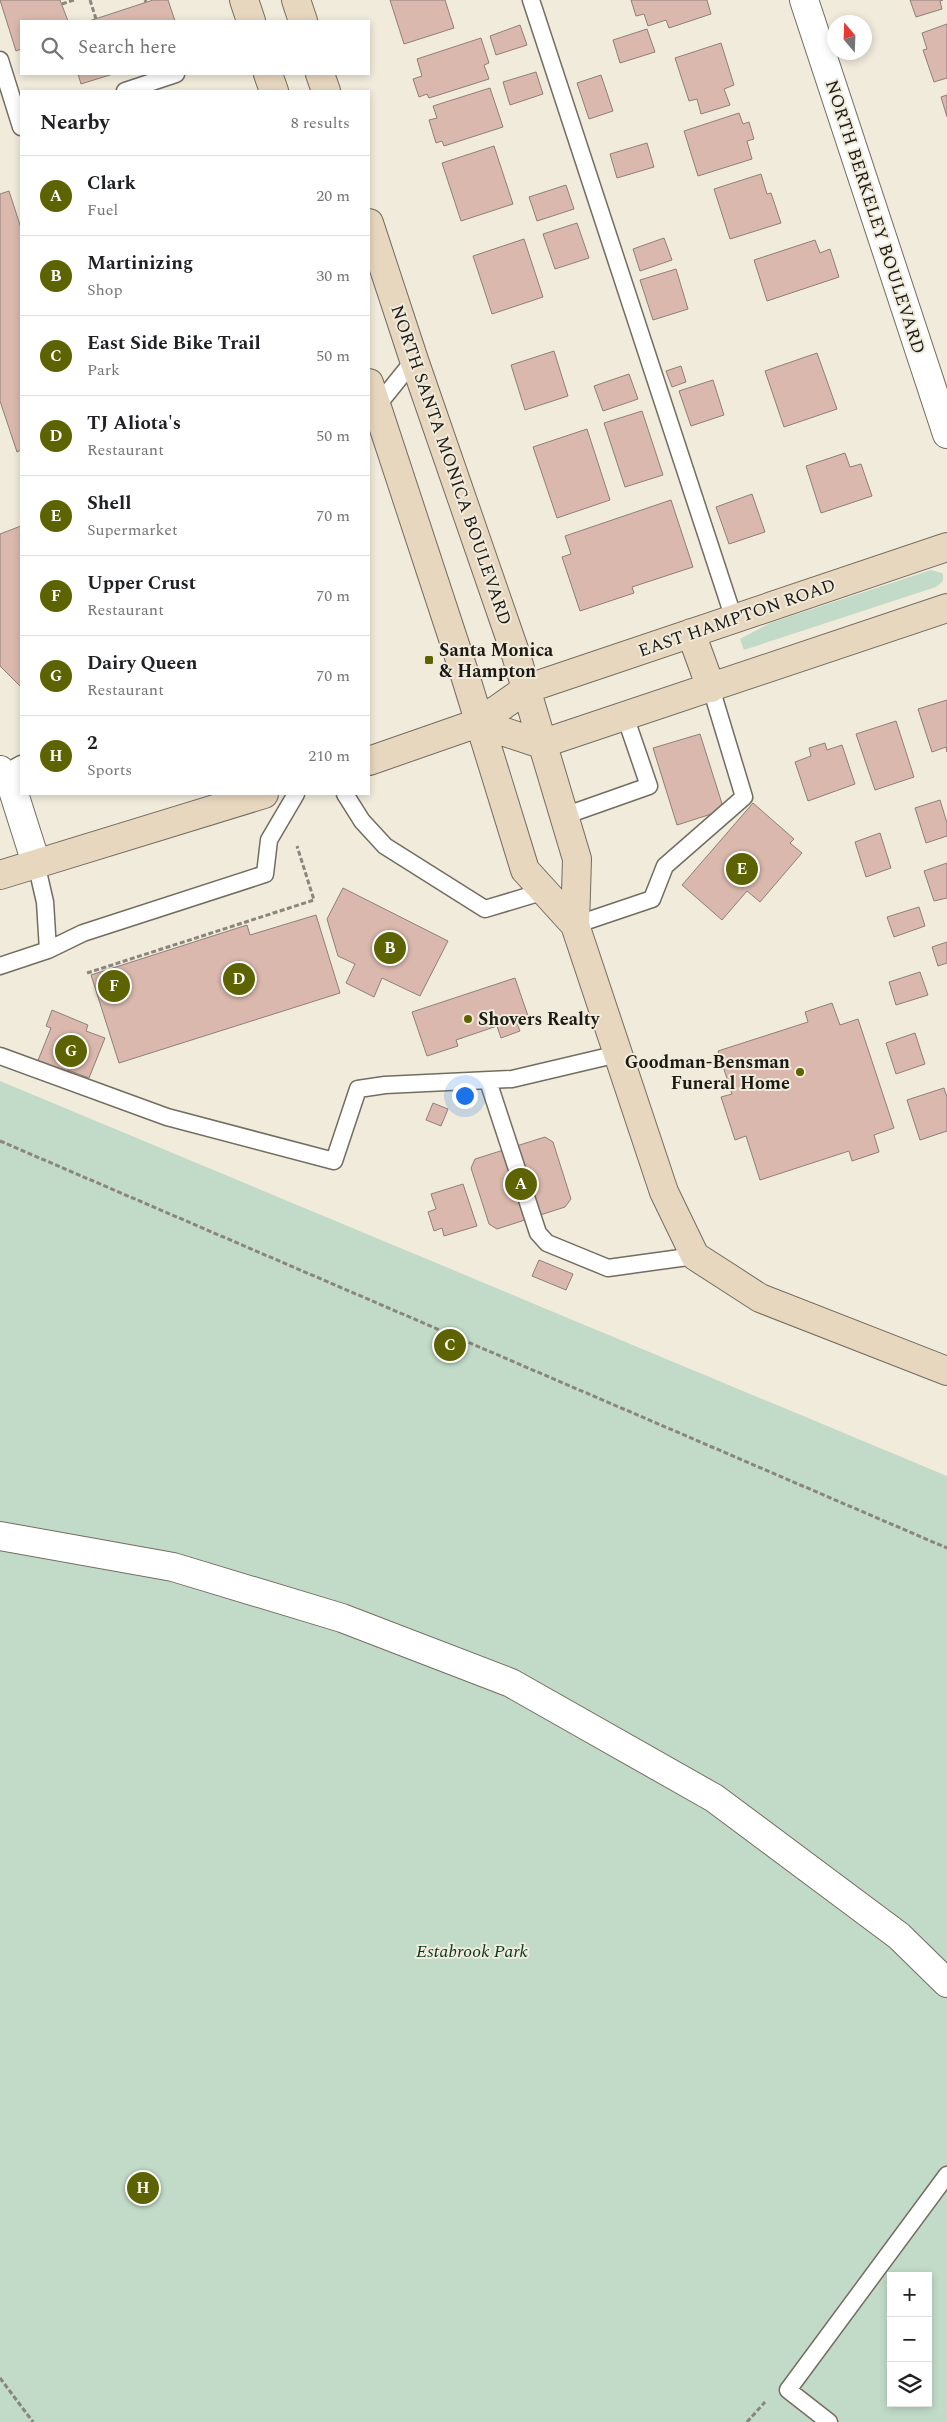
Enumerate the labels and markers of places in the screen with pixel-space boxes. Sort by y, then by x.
place label: Santa Monica & Hampton [439,637,554,685]
marker: Santa Monica & Hampton [423,654,435,666]
pin: E [726,850,758,888]
pin: B [374,929,406,967]
pin: D [223,960,255,998]
pin: F [98,967,130,1005]
place label: Shovers Realty [478,1006,601,1033]
marker: Shovers Realty [462,1013,474,1025]
pin: G [55,1032,87,1070]
place label: Goodman-Bensman Funeral Home [625,1049,790,1097]
marker: Goodman-Bensman Funeral Home [794,1066,806,1078]
pin: A [505,1165,537,1203]
pin: C [434,1326,466,1364]
pin: H [127,2169,159,2207]

